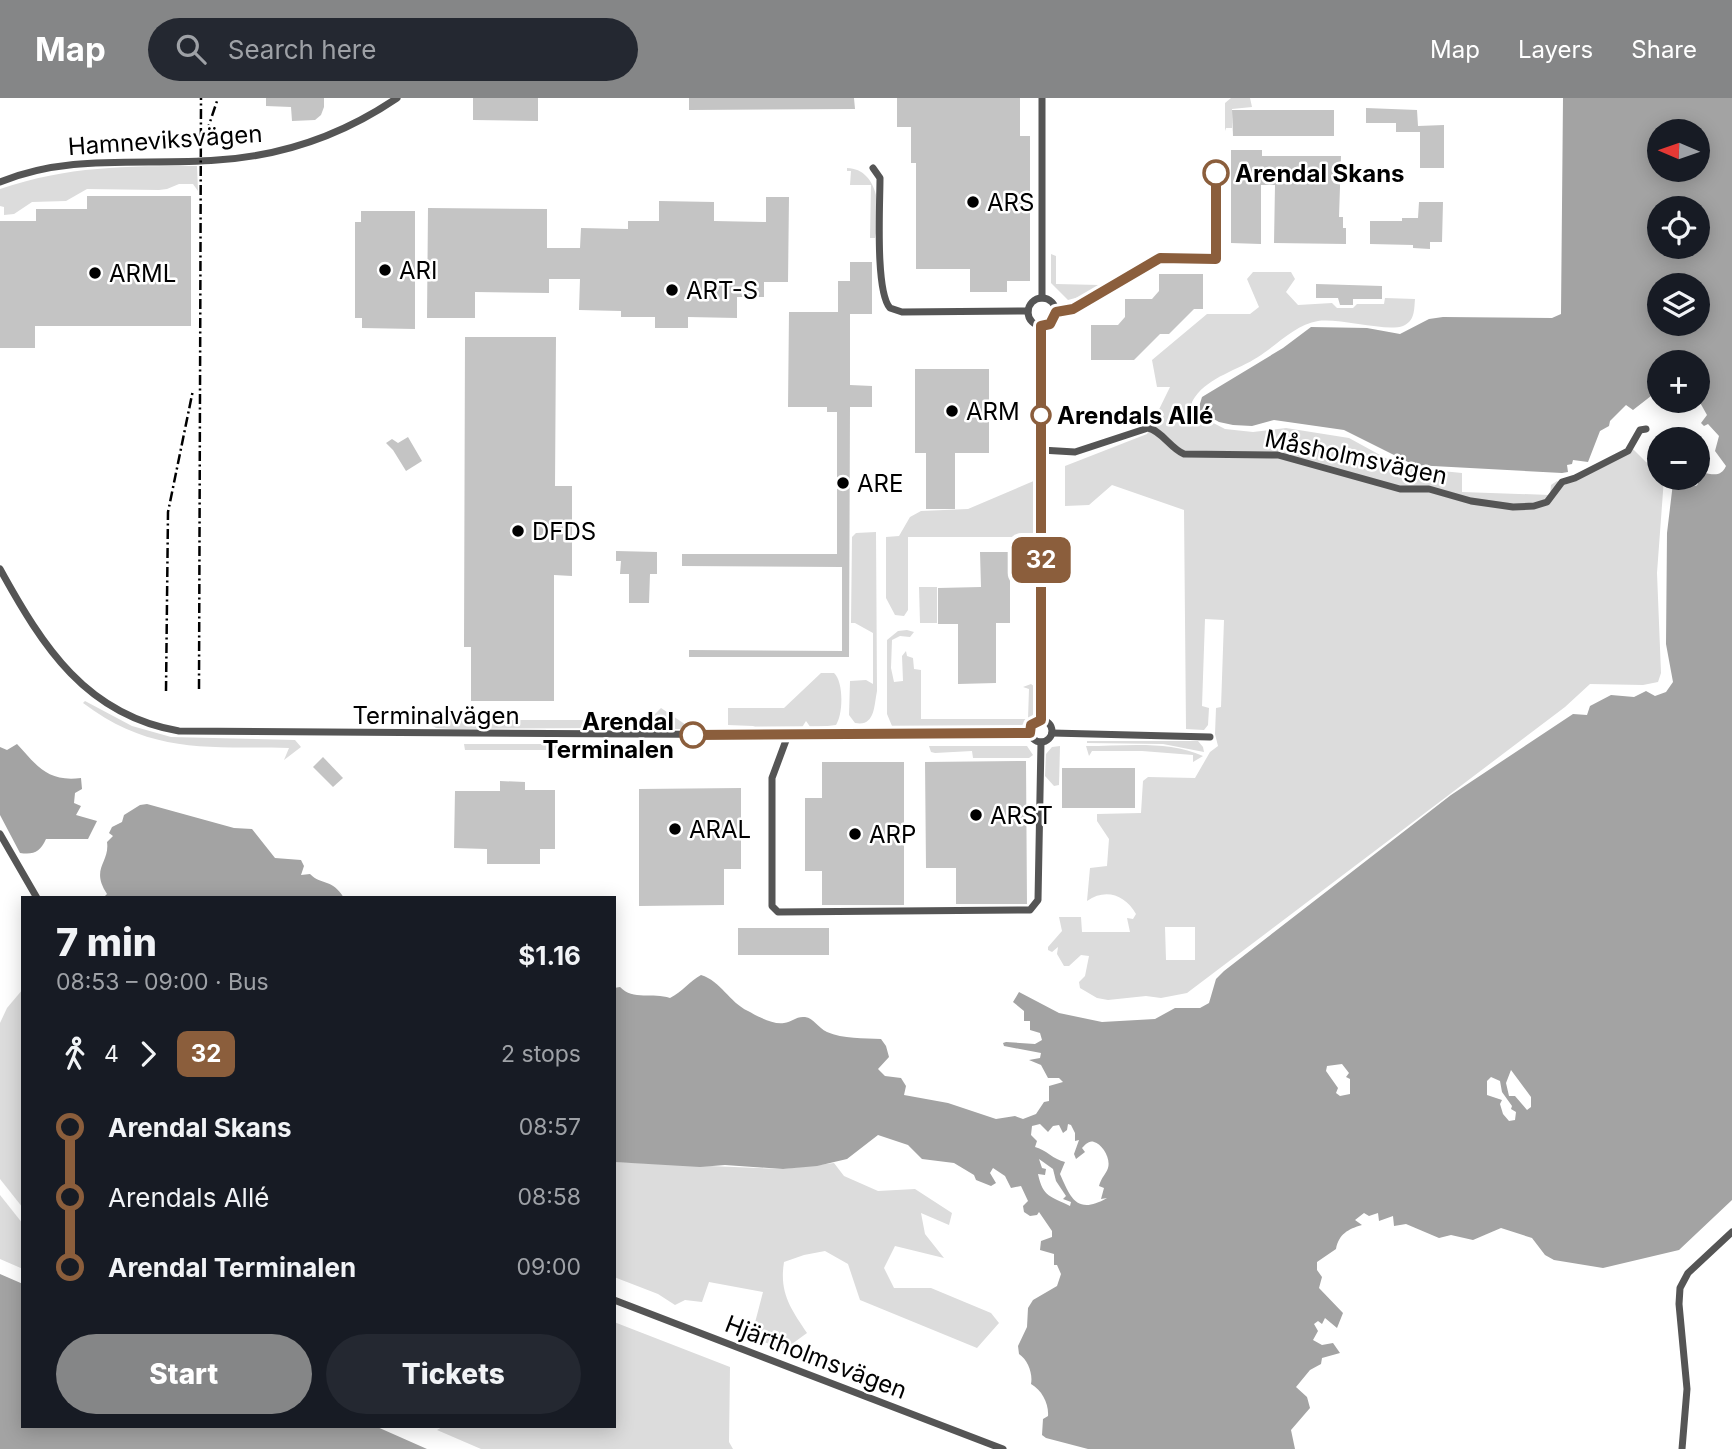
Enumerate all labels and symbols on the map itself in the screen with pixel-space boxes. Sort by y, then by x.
street label: Hamneviksvägen [67,119,263,161]
north arrow [1647,119,1710,182]
place label: Arendal Skans [1235,159,1405,188]
marker: Arendal Skans [1203,160,1229,186]
place label: ARS [987,188,1034,217]
marker: ARS [965,194,981,210]
place label: ARI [399,256,437,285]
place label: ARML [109,259,176,288]
marker: ARI [377,262,393,278]
marker: ARML [87,265,103,281]
place label: ART-S [686,276,758,305]
marker: ART-S [664,282,680,298]
place label: ARM [966,397,1020,426]
place label: Arendals Allé [1057,401,1213,430]
marker: ARM [944,403,960,419]
marker: Arendals Allé [1031,405,1051,425]
street label: Måsholmsvägen [1262,424,1450,490]
place label: ARE [857,469,903,498]
marker: ARE [835,475,851,491]
place label: DFDS [532,517,596,546]
marker: DFDS [510,523,526,539]
line badge: 32 [1010,537,1072,583]
street label: Terminalvägen [352,701,520,730]
place label: Arendal Terminalen [543,707,674,764]
marker: Arendal Terminalen [680,722,706,748]
place label: ARST [990,801,1053,830]
marker: ARST [968,807,984,823]
place label: ARAL [689,815,751,844]
place label: ARP [869,820,916,849]
marker: ARAL [667,821,683,837]
marker: ARP [847,826,863,842]
street label: Hjärtholmsvägen [721,1309,911,1405]

